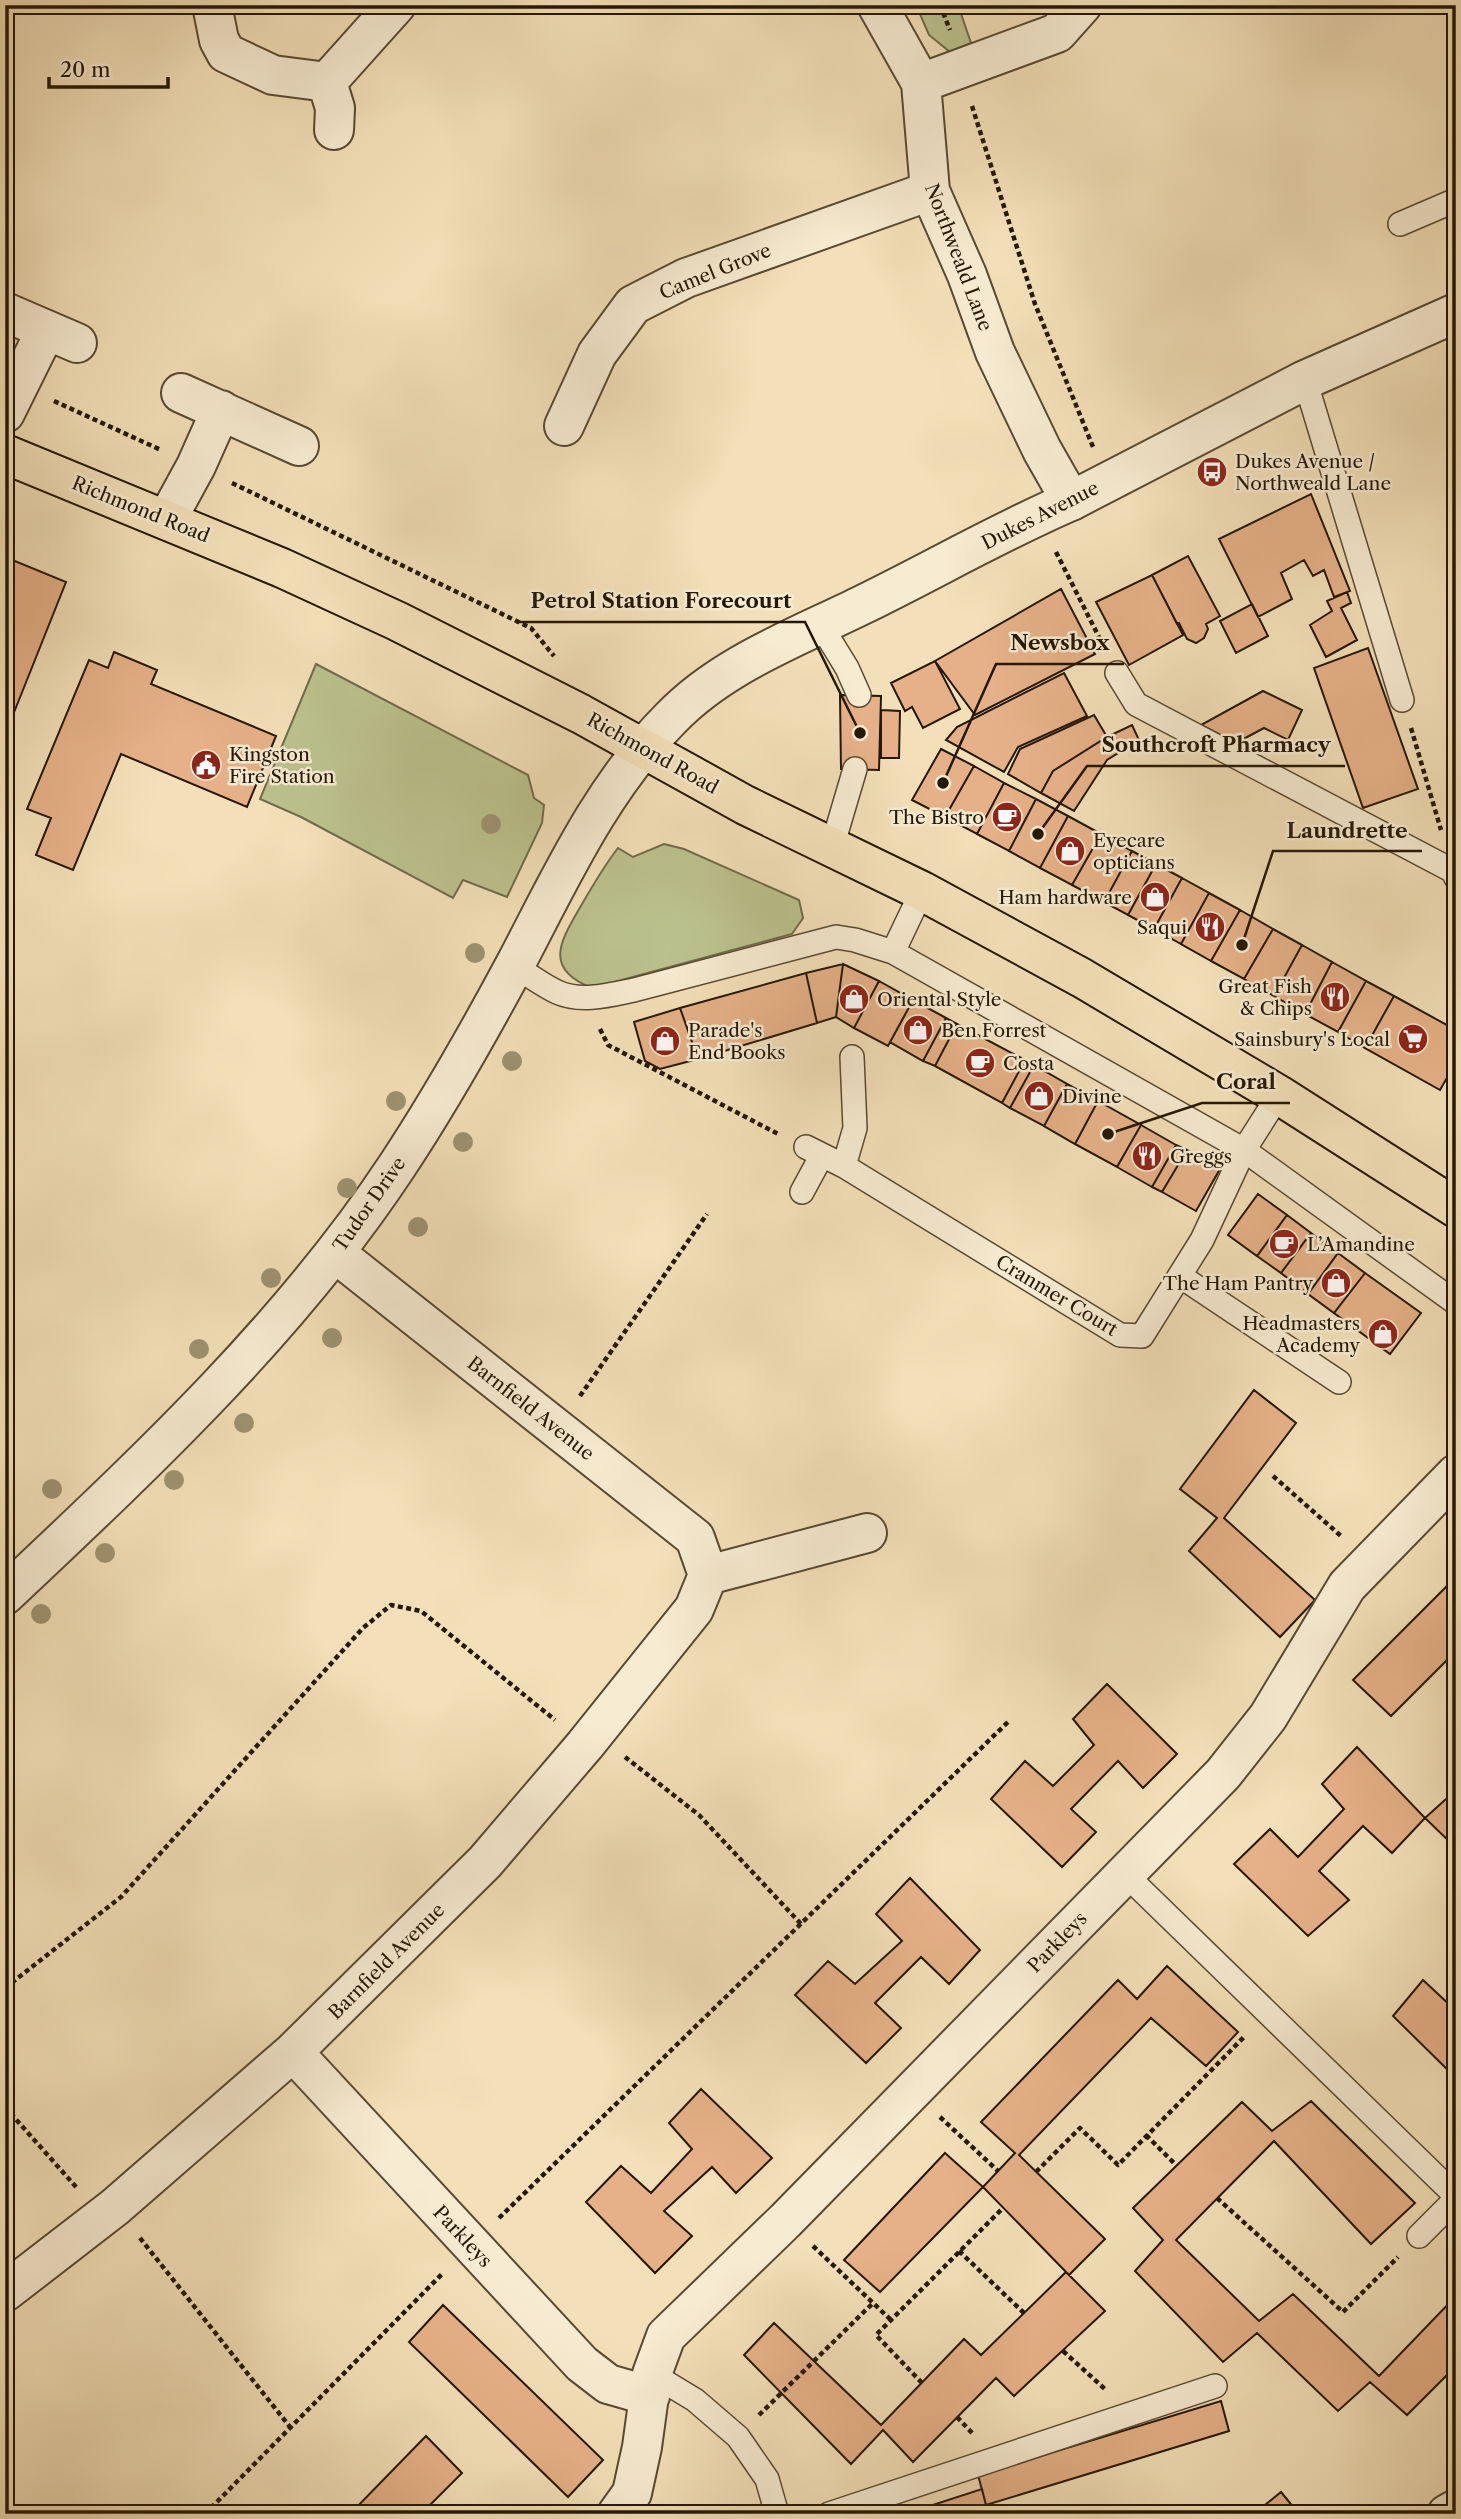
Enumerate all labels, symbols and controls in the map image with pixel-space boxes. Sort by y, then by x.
scale bar [49,46,168,90]
text: 20 m [60,57,111,82]
street label: Northweald Lane [920,180,997,334]
street label: Camel Grove [656,239,774,304]
place label: Dukes Avenue / Northweald Lane [1235,450,1391,495]
bus stop icon: Dukes Avenue / Northweald Lane [1195,455,1229,489]
street label: Richmond Road [69,471,213,548]
street label: Dukes Avenue [978,476,1103,555]
callout: Petrol Station Forecourt [516,580,805,622]
text: Petrol Station Forecourt [531,588,792,613]
callout: Newsbox [996,622,1124,664]
text: Newsbox [1010,630,1110,655]
street label: Richmond Road [583,708,723,799]
callout: Southcroft Pharmacy [1087,724,1345,766]
text: Southcroft Pharmacy [1101,732,1332,757]
place label: Kingston Fire Station [229,743,335,788]
public building icon: Kingston Fire Station [189,748,223,782]
cafe icon: The Bistro [990,800,1024,834]
place label: The Bistro [889,806,984,829]
callout: Laundrette [1273,809,1422,851]
text: Laundrette [1287,818,1408,843]
place label: Eyecare opticians [1093,829,1175,874]
shop icon: Eyecare opticians [1053,834,1087,868]
shop icon: Ham hardware [1138,880,1172,914]
place label: Ham hardware [998,886,1132,909]
restaurant icon: Saqui [1193,910,1227,944]
place label: Saqui [1137,916,1187,939]
place label: Great Fish & Chips [1218,975,1312,1020]
restaurant icon: Great Fish & Chips [1318,980,1352,1014]
shop icon: Oriental Style [837,982,871,1016]
place label: Oriental Style [877,988,1001,1011]
shop icon: Ben Forrest [901,1013,935,1047]
place label: Parade's End Books [688,1019,785,1064]
place label: Ben Forrest [941,1019,1047,1042]
supermarket icon: Sainsbury's Local [1396,1022,1430,1056]
shop icon: Parade's End Books [648,1024,682,1058]
place label: Sainsbury's Local [1234,1028,1390,1051]
cafe icon: Costa [963,1046,997,1080]
place label: Costa [1003,1052,1054,1075]
callout: Coral [1202,1061,1290,1103]
text: Coral [1216,1069,1276,1094]
shop icon: Divine [1022,1079,1056,1113]
place label: Divine [1062,1085,1122,1108]
restaurant icon: Greggs [1130,1139,1164,1173]
place label: Greggs [1170,1145,1232,1168]
street label: Tudor Drive [328,1152,411,1256]
cafe icon: L’Amandine [1267,1227,1301,1261]
place label: L’Amandine [1307,1233,1415,1256]
street label: Cranmer Court [992,1250,1122,1341]
shop icon: The Ham Pantry [1319,1266,1353,1300]
place label: The Ham Pantry [1163,1272,1313,1295]
place label: Headmasters Academy [1242,1312,1360,1357]
shop icon: Headmasters Academy [1366,1317,1400,1351]
street label: Barnfield Avenue [463,1352,599,1465]
street label: Barnfield Avenue [323,1898,449,2024]
street label: Parkleys [1023,1907,1092,1978]
street label: Parkleys [428,2201,497,2272]

